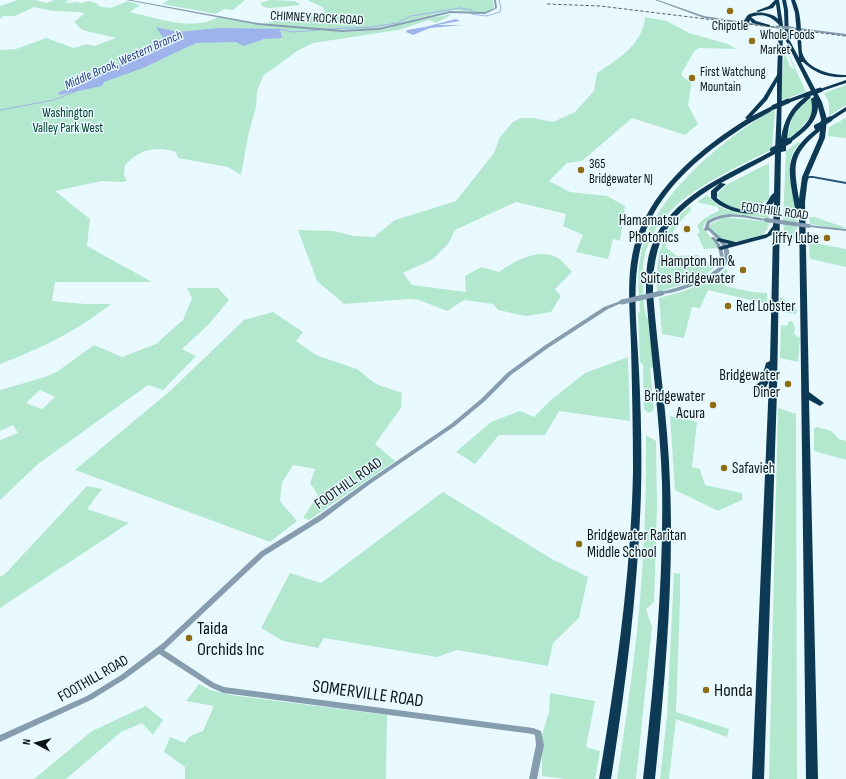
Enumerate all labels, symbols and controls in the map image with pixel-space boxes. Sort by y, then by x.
marker: Chipotle [725,6,735,16]
street label: CHIMNEY ROCK ROAD [270,8,364,28]
place label: Chipotle [712,18,748,34]
water label: Middle Brook, Western Branch [62,27,185,93]
place label: Whole Foods Market [760,27,815,58]
marker: Whole Foods Market [747,36,757,46]
place label: First Watchung Mountain [700,64,766,95]
marker: First Watchung Mountain [687,73,697,83]
park label: Washington Valley Park West [33,105,103,136]
place label: 365 Bridgewater NJ [589,156,653,187]
marker: 365 Bridgewater NJ [576,165,586,175]
street label: FOOTHILL ROAD [740,198,810,224]
place label: Hamamatsu Photonics [619,211,679,247]
marker: Hamamatsu Photonics [682,224,692,234]
place label: Jiffy Lube [771,229,819,248]
marker: Jiffy Lube [822,233,832,243]
place label: Hampton Inn & Suites Bridgewater [641,252,736,288]
marker: Hampton Inn & Suites Bridgewater [738,265,748,275]
place label: Red Lobster [736,297,796,316]
marker: Red Lobster [723,301,733,311]
place label: Bridgewater Diner [719,366,781,402]
marker: Bridgewater Diner [783,379,793,389]
place label: Bridgewater Acura [644,387,706,423]
marker: Bridgewater Acura [708,400,718,410]
street label: FOOTHILL ROAD [311,453,386,514]
place label: Safavieh [732,459,775,478]
marker: Safavieh [719,463,729,473]
place label: Bridgewater Raritan Middle School [587,526,686,562]
marker: Bridgewater Raritan Middle School [574,539,584,549]
place label: Taida Orchids Inc [197,618,264,660]
marker: Taida Orchids Inc [184,633,194,643]
street label: FOOTHILL ROAD [55,651,132,706]
street label: SOMERVILLE ROAD [311,675,425,712]
place label: Honda [714,680,753,701]
marker: Honda [701,685,711,695]
north arrow [16,723,56,763]
text: N [20,738,33,746]

